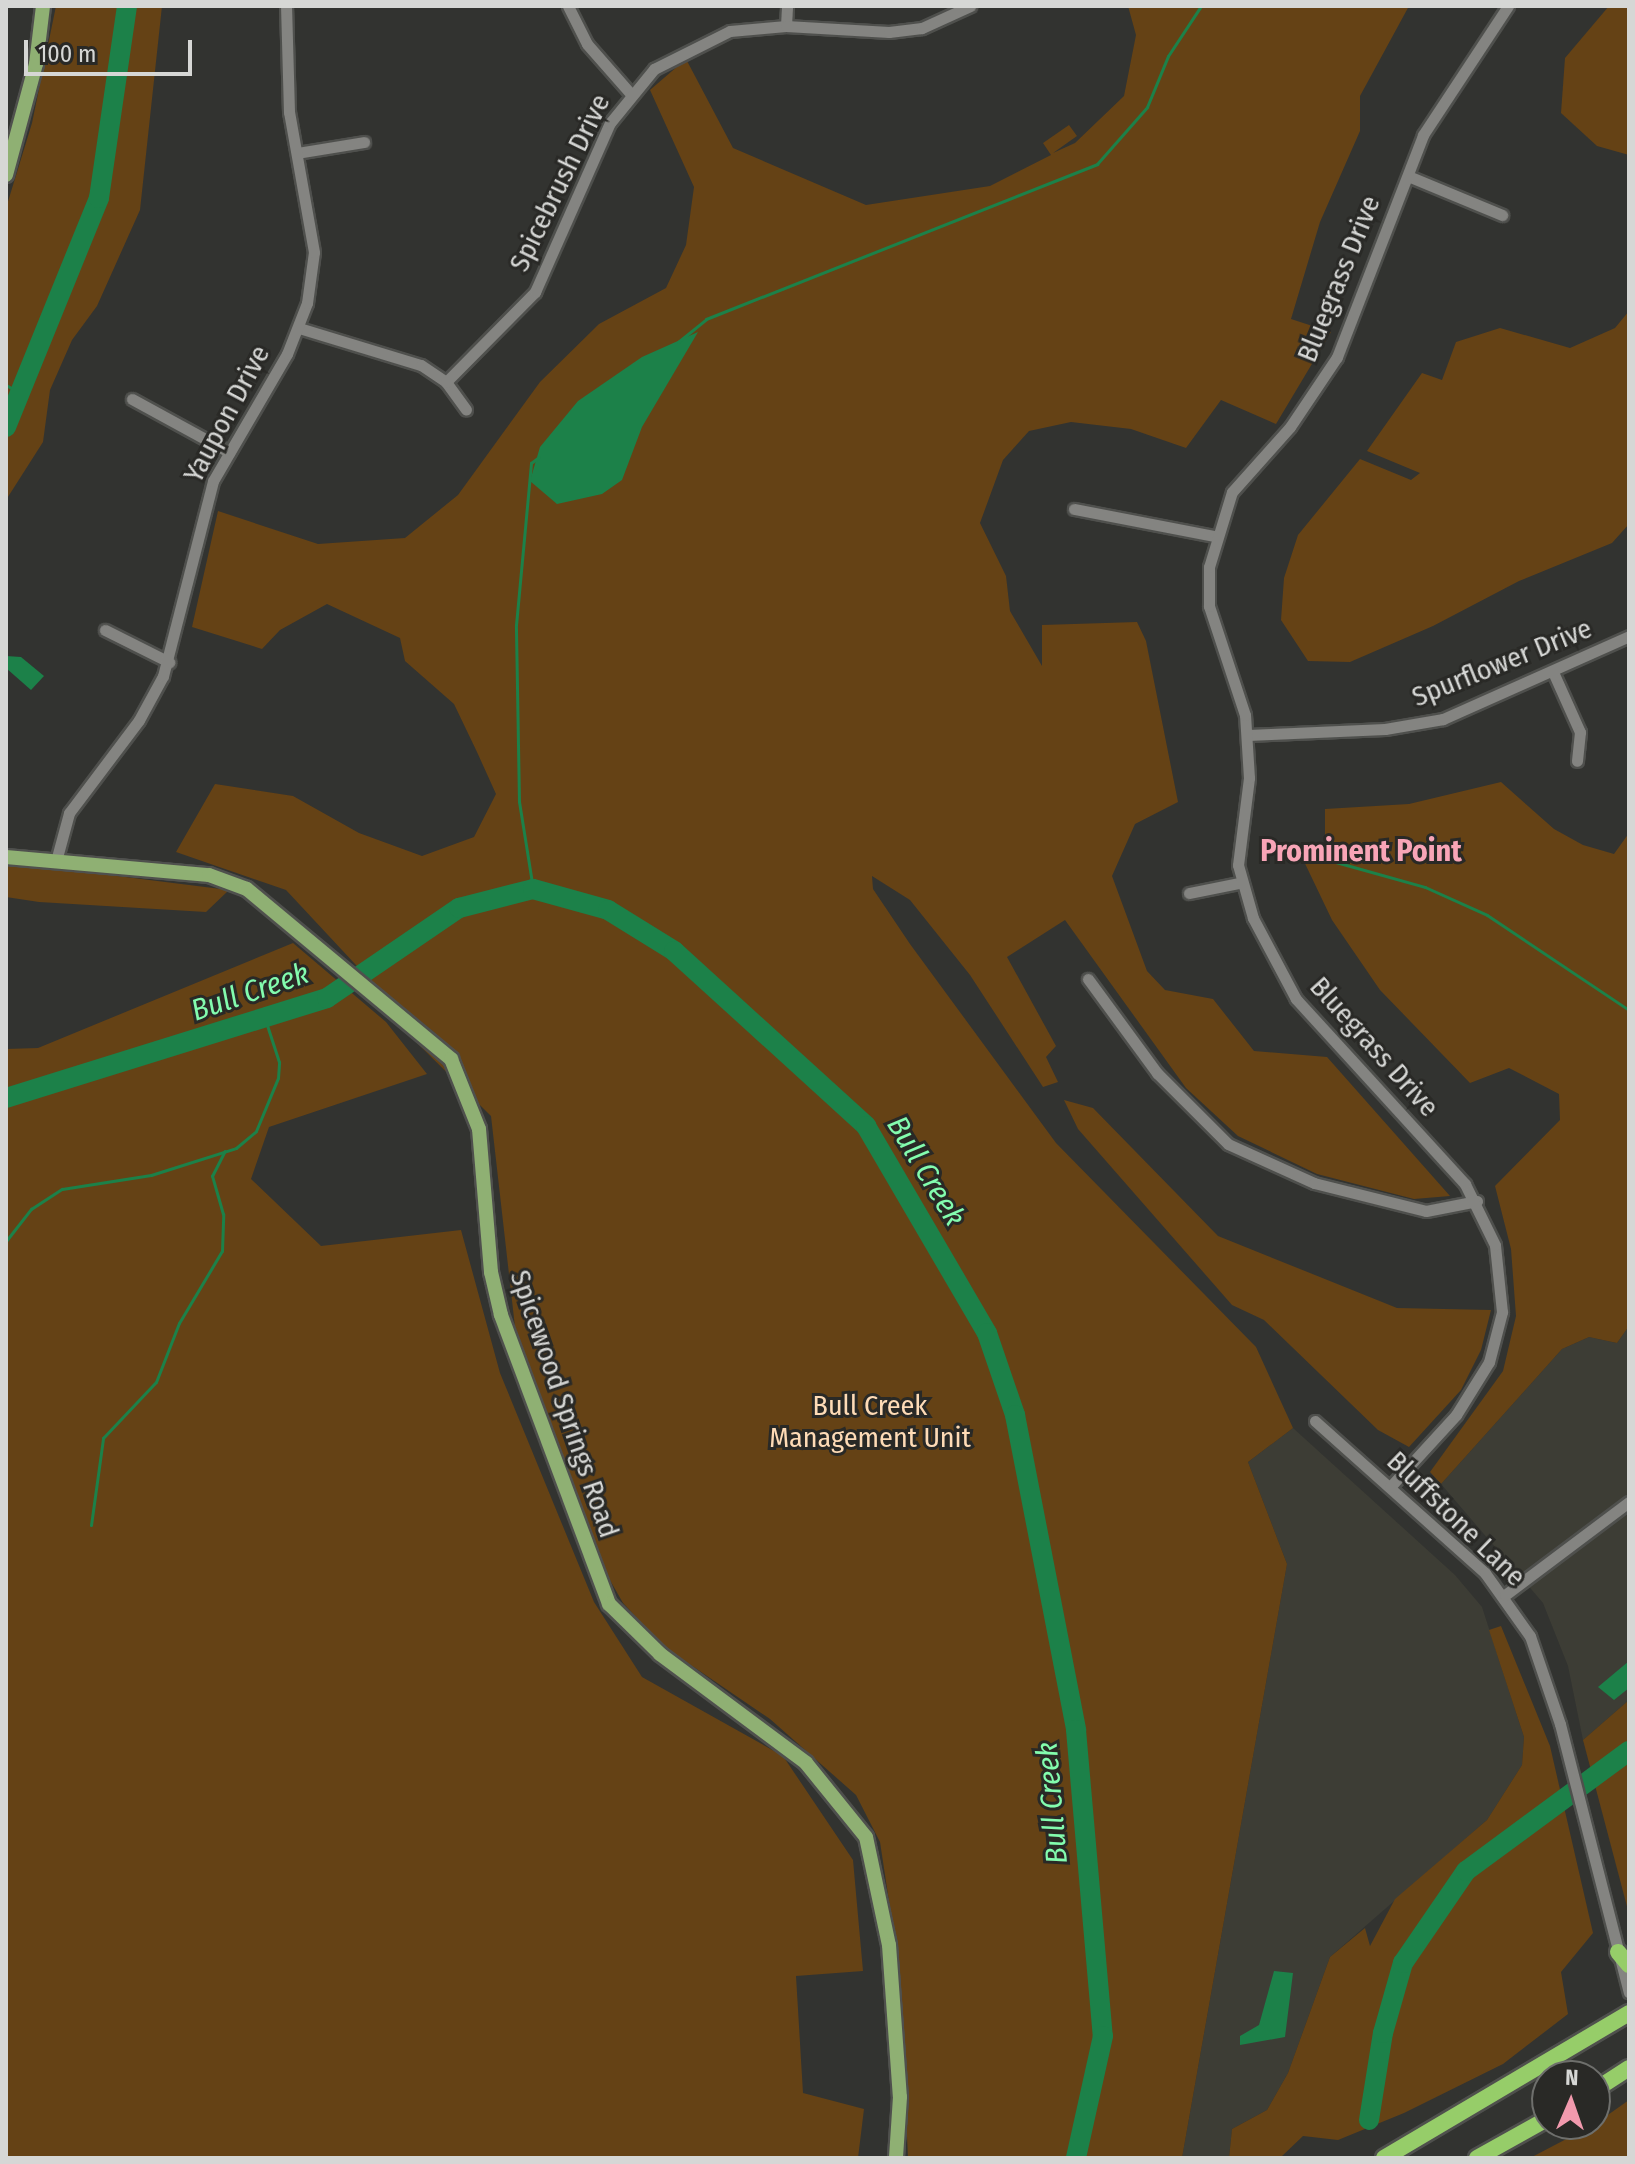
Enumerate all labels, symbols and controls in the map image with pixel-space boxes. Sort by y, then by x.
scale bar [28,24,196,74]
text: 100 m [38,40,96,68]
street label: Spicebrush Drive [503,89,617,277]
street label: Bluegrass Drive [1290,191,1388,367]
street label: Yaupon Drive [177,340,277,488]
street label: Spurflower Drive [1407,612,1597,714]
district label: Prominent Point [1260,833,1462,869]
water label: Bull Creek [186,955,314,1029]
street label: Bluegrass Drive [1303,970,1445,1124]
water label: Bull Creek [879,1109,973,1233]
street label: Spicewood Springs Road [502,1266,626,1542]
park label: Bull Creek Management Unit [769,1389,971,1455]
street label: Bluffstone Lane [1380,1445,1532,1593]
water label: Bull Creek [1029,1741,1075,1865]
north arrow [1531,2060,1611,2140]
text: N [1565,2064,1579,2091]

